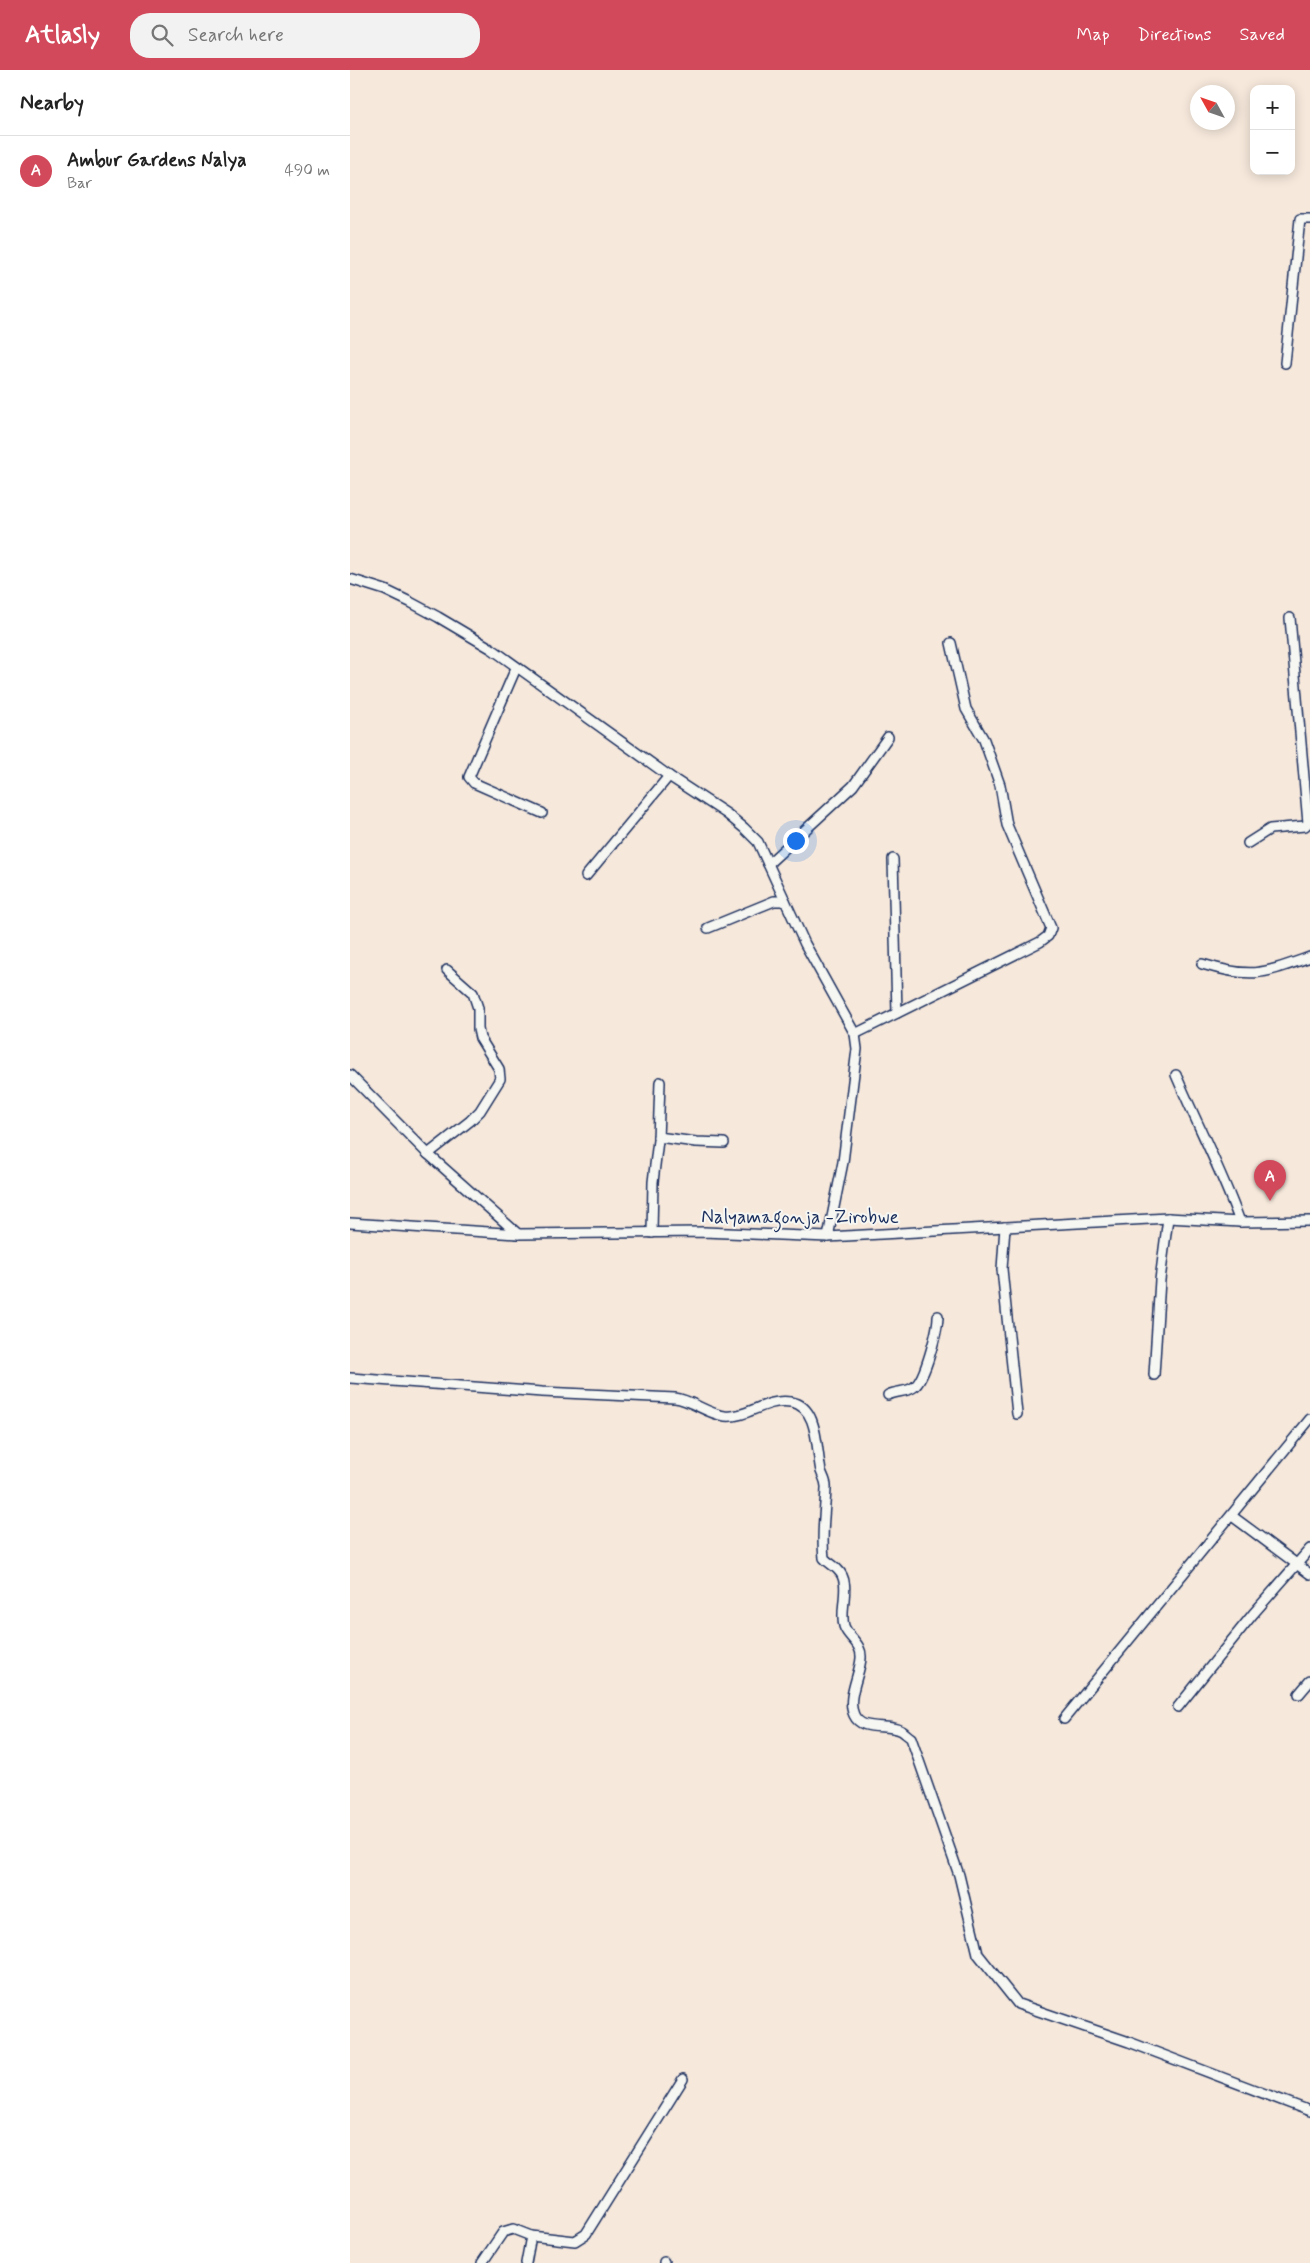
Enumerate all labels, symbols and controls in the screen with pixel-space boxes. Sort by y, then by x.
search box [130,13,480,58]
text: Atlasly [25,20,100,51]
icon: search [148,21,176,49]
text: Search here [188,23,284,48]
text: Map [1077,23,1110,47]
text: Directions [1138,23,1212,47]
text: Saved [1240,23,1285,47]
north arrow [1190,85,1235,130]
map controls [1250,85,1295,175]
button: + [1250,85,1295,130]
text: Nearby [20,89,84,117]
button: − [1250,130,1295,175]
text: Ambur Gardens Nalya [67,148,247,173]
text: A [31,160,41,181]
text: 490 m [284,160,330,181]
text: Bar [67,173,92,194]
your location [783,828,809,854]
pin: A [1254,1160,1286,1201]
street label: Nalyamagonja -Zirobwe [701,1205,899,1233]

